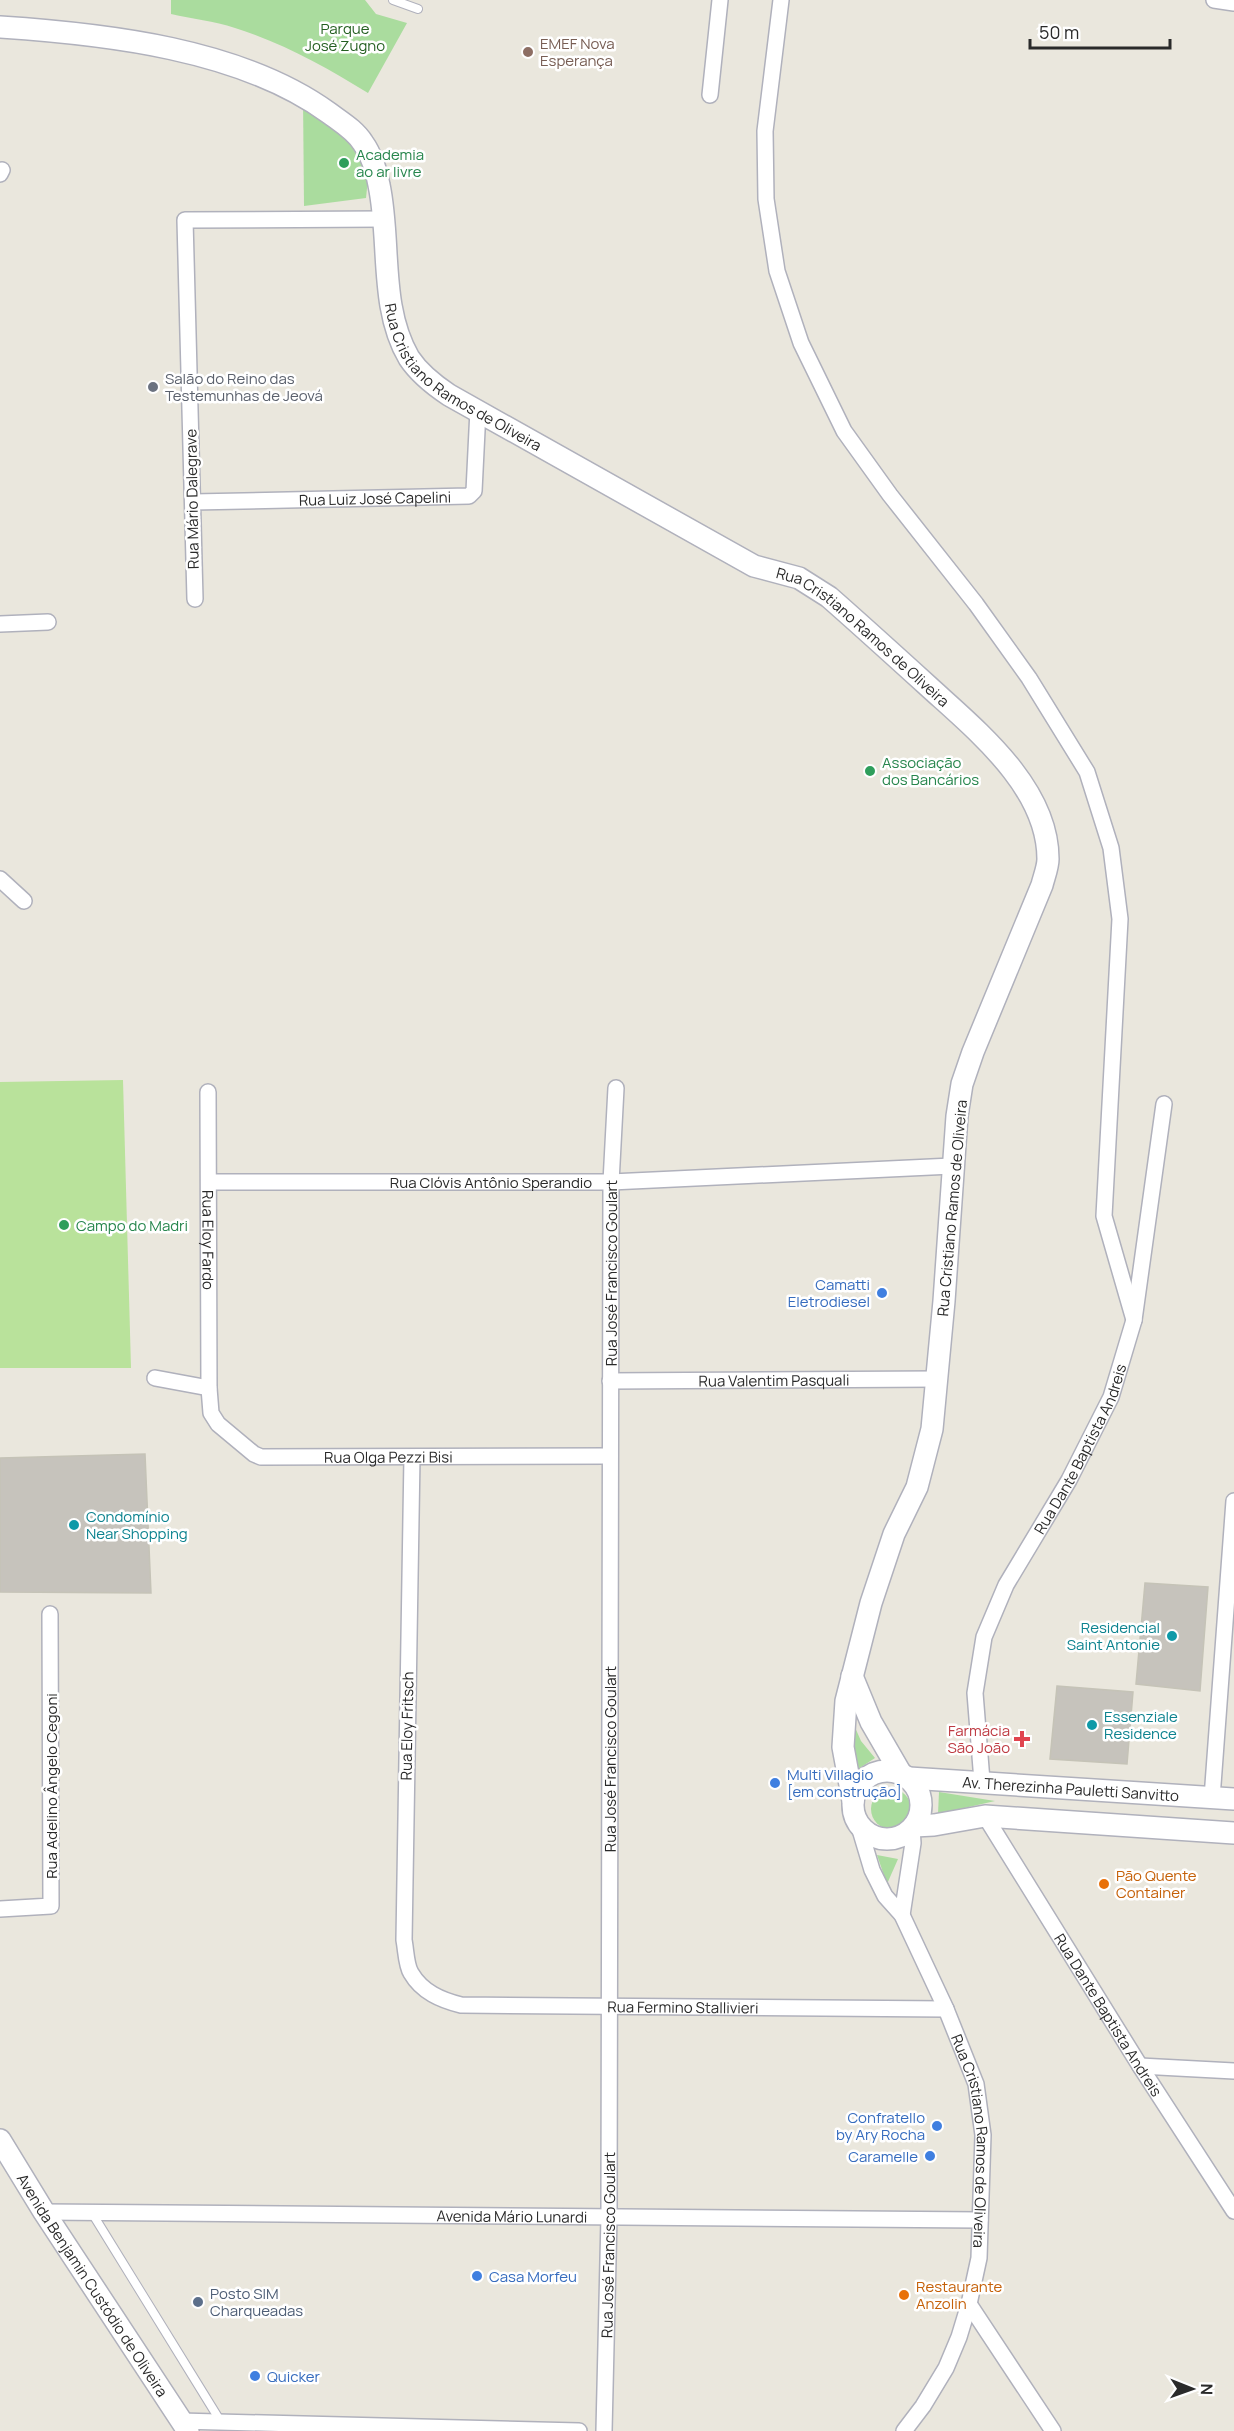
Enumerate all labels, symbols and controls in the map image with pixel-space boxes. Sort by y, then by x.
scale bar [1030,12,1170,50]
park label: Parque José Zugno [305,18,385,56]
text: 50 m [1039,20,1079,44]
place label: EMEF Nova Esperança [540,33,615,71]
marker: EMEF Nova Esperança [521,45,535,59]
place label: Academia ao ar livre [356,144,424,182]
marker: Academia ao ar livre [337,156,351,170]
street label: Rua Cristiano Ramos de Oliveira [380,301,546,455]
place label: Salão do Reino das Testemunhas de Jeová [165,368,323,406]
marker: Salão do Reino das Testemunhas de Jeová [146,380,160,394]
street label: Rua Mário Dalegrave [180,429,204,569]
street label: Rua Luiz José Capelini [299,486,451,510]
street label: Rua Cristiano Ramos de Oliveira [774,562,954,711]
place label: Associação dos Bancários [882,752,979,790]
marker: Associação dos Bancários [863,764,877,778]
street label: Rua Cristiano Ramos de Oliveira [932,1099,972,1317]
street label: Rua Clóvis Antônio Sperandio [390,1172,592,1193]
street label: Rua José Francisco Goulart [600,1180,622,1366]
street label: Rua Eloy Fardo [198,1190,219,1290]
place label: Campo do Madri [76,1215,188,1236]
marker: Campo do Madri [57,1218,71,1232]
place label: Camatti Eletrodiesel [788,1274,870,1312]
marker: Camatti Eletrodiesel [875,1286,889,1300]
street label: Rua Dante Baptista Andreis [1029,1361,1131,1538]
street label: Rua Valentim Pasquali [699,1369,849,1391]
street label: Rua Olga Pezzi Bisi [324,1446,453,1467]
place label: Condomínio Near Shopping [86,1506,188,1544]
marker: Condomínio Near Shopping [67,1518,81,1532]
place label: Residencial Saint Antonie [1067,1617,1160,1655]
marker: Residencial Saint Antonie [1165,1629,1179,1643]
street label: Rua José Francisco Goulart [599,1666,621,1852]
street label: Rua Eloy Fritsch [396,1671,418,1781]
street label: Rua Adelino Ângelo Cegoni [41,1693,62,1879]
place label: Essenziale Residence [1104,1706,1178,1744]
marker: Essenziale Residence [1085,1718,1099,1732]
place label: Farmácia São João [948,1720,1010,1758]
marker: Farmácia São João [1015,1732,1029,1746]
place label: Multi Villagio [em construção] [787,1764,902,1802]
street label: Av. Therezinha Pauletti Sanvitto [962,1771,1180,1806]
marker: Multi Villagio [em construção] [768,1776,782,1790]
place label: Pão Quente Container [1116,1865,1197,1903]
marker: Pão Quente Container [1097,1877,1111,1891]
street label: Rua Dante Baptista Andreis [1050,1929,1167,2100]
street label: Rua Fermino Stallivieri [607,1996,759,2018]
street label: Rua Cristiano Ramos de Oliveira [947,2031,994,2248]
place label: Confratello by Ary Rocha [836,2107,925,2145]
marker: Confratello by Ary Rocha [930,2119,944,2133]
place label: Caramelle [848,2146,918,2167]
marker: Caramelle [923,2149,937,2163]
street label: Rua José Francisco Goulart [596,2152,620,2338]
street label: Avenida Benjamin Custódio de Oliveira [12,2169,173,2401]
street label: Avenida Mário Lunardi [437,2205,587,2227]
place label: Casa Morfeu [489,2266,577,2287]
marker: Casa Morfeu [470,2269,484,2283]
place label: Restaurante Anzolin [916,2276,1002,2314]
place label: Posto SIM Charqueadas [210,2283,303,2321]
marker: Restaurante Anzolin [897,2288,911,2302]
marker: Posto SIM Charqueadas [191,2295,205,2309]
north arrow [1162,2359,1222,2419]
place label: Quicker [267,2366,321,2387]
marker: Quicker [248,2369,262,2383]
text: N [1196,2383,1218,2395]

